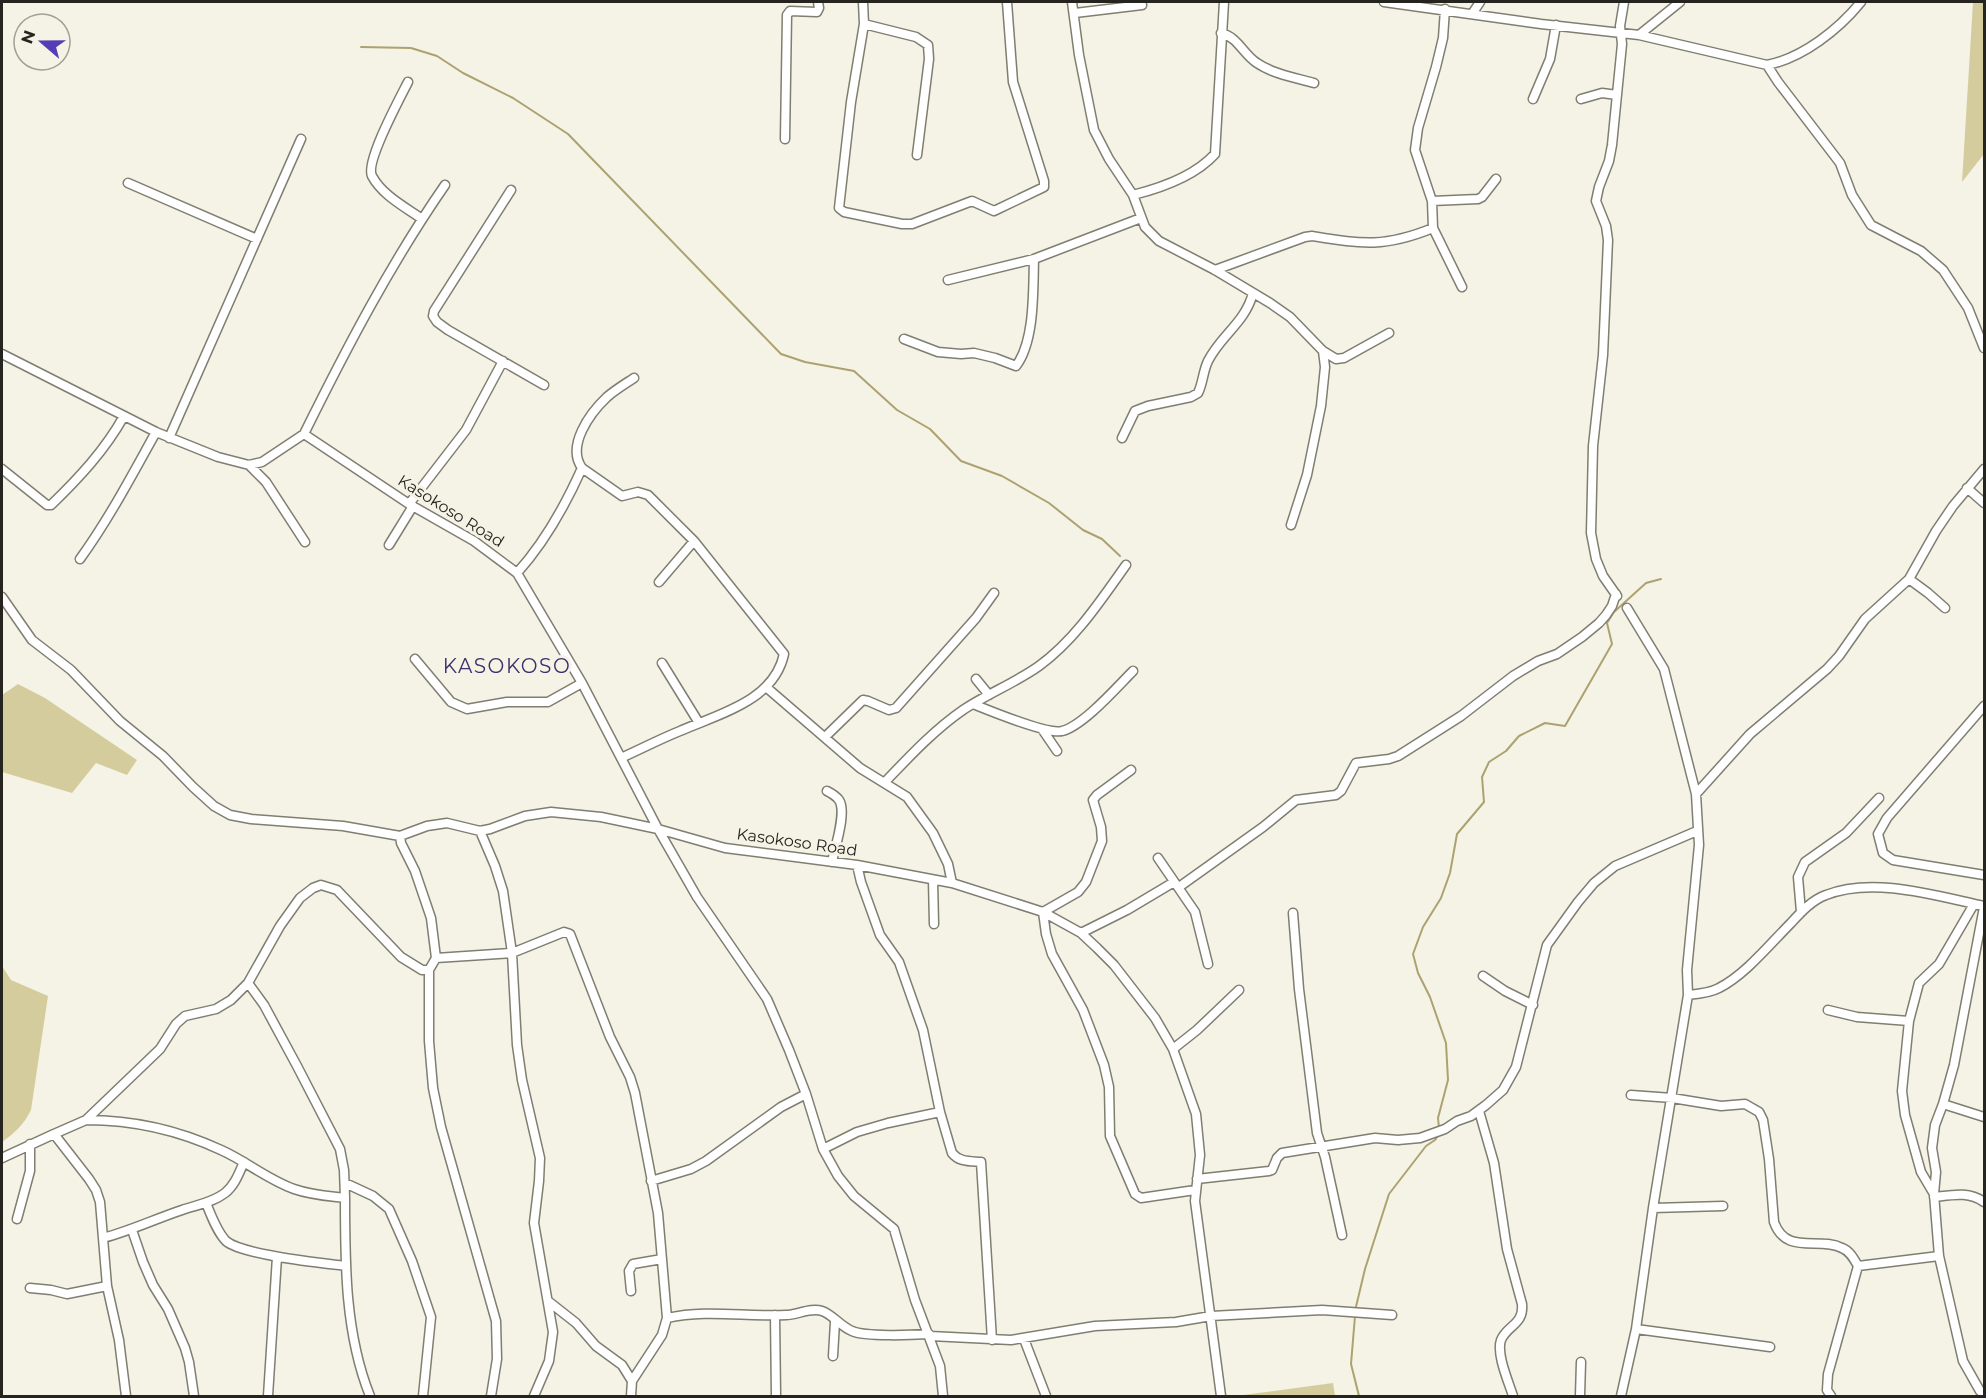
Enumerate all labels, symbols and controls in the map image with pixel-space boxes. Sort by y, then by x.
north arrow [12,12,72,72]
text: N [17,28,40,46]
street label: Kasokoso Road [394,471,508,551]
district label: KASOKOSO [443,654,571,678]
street label: Kasokoso Road [735,824,859,860]

